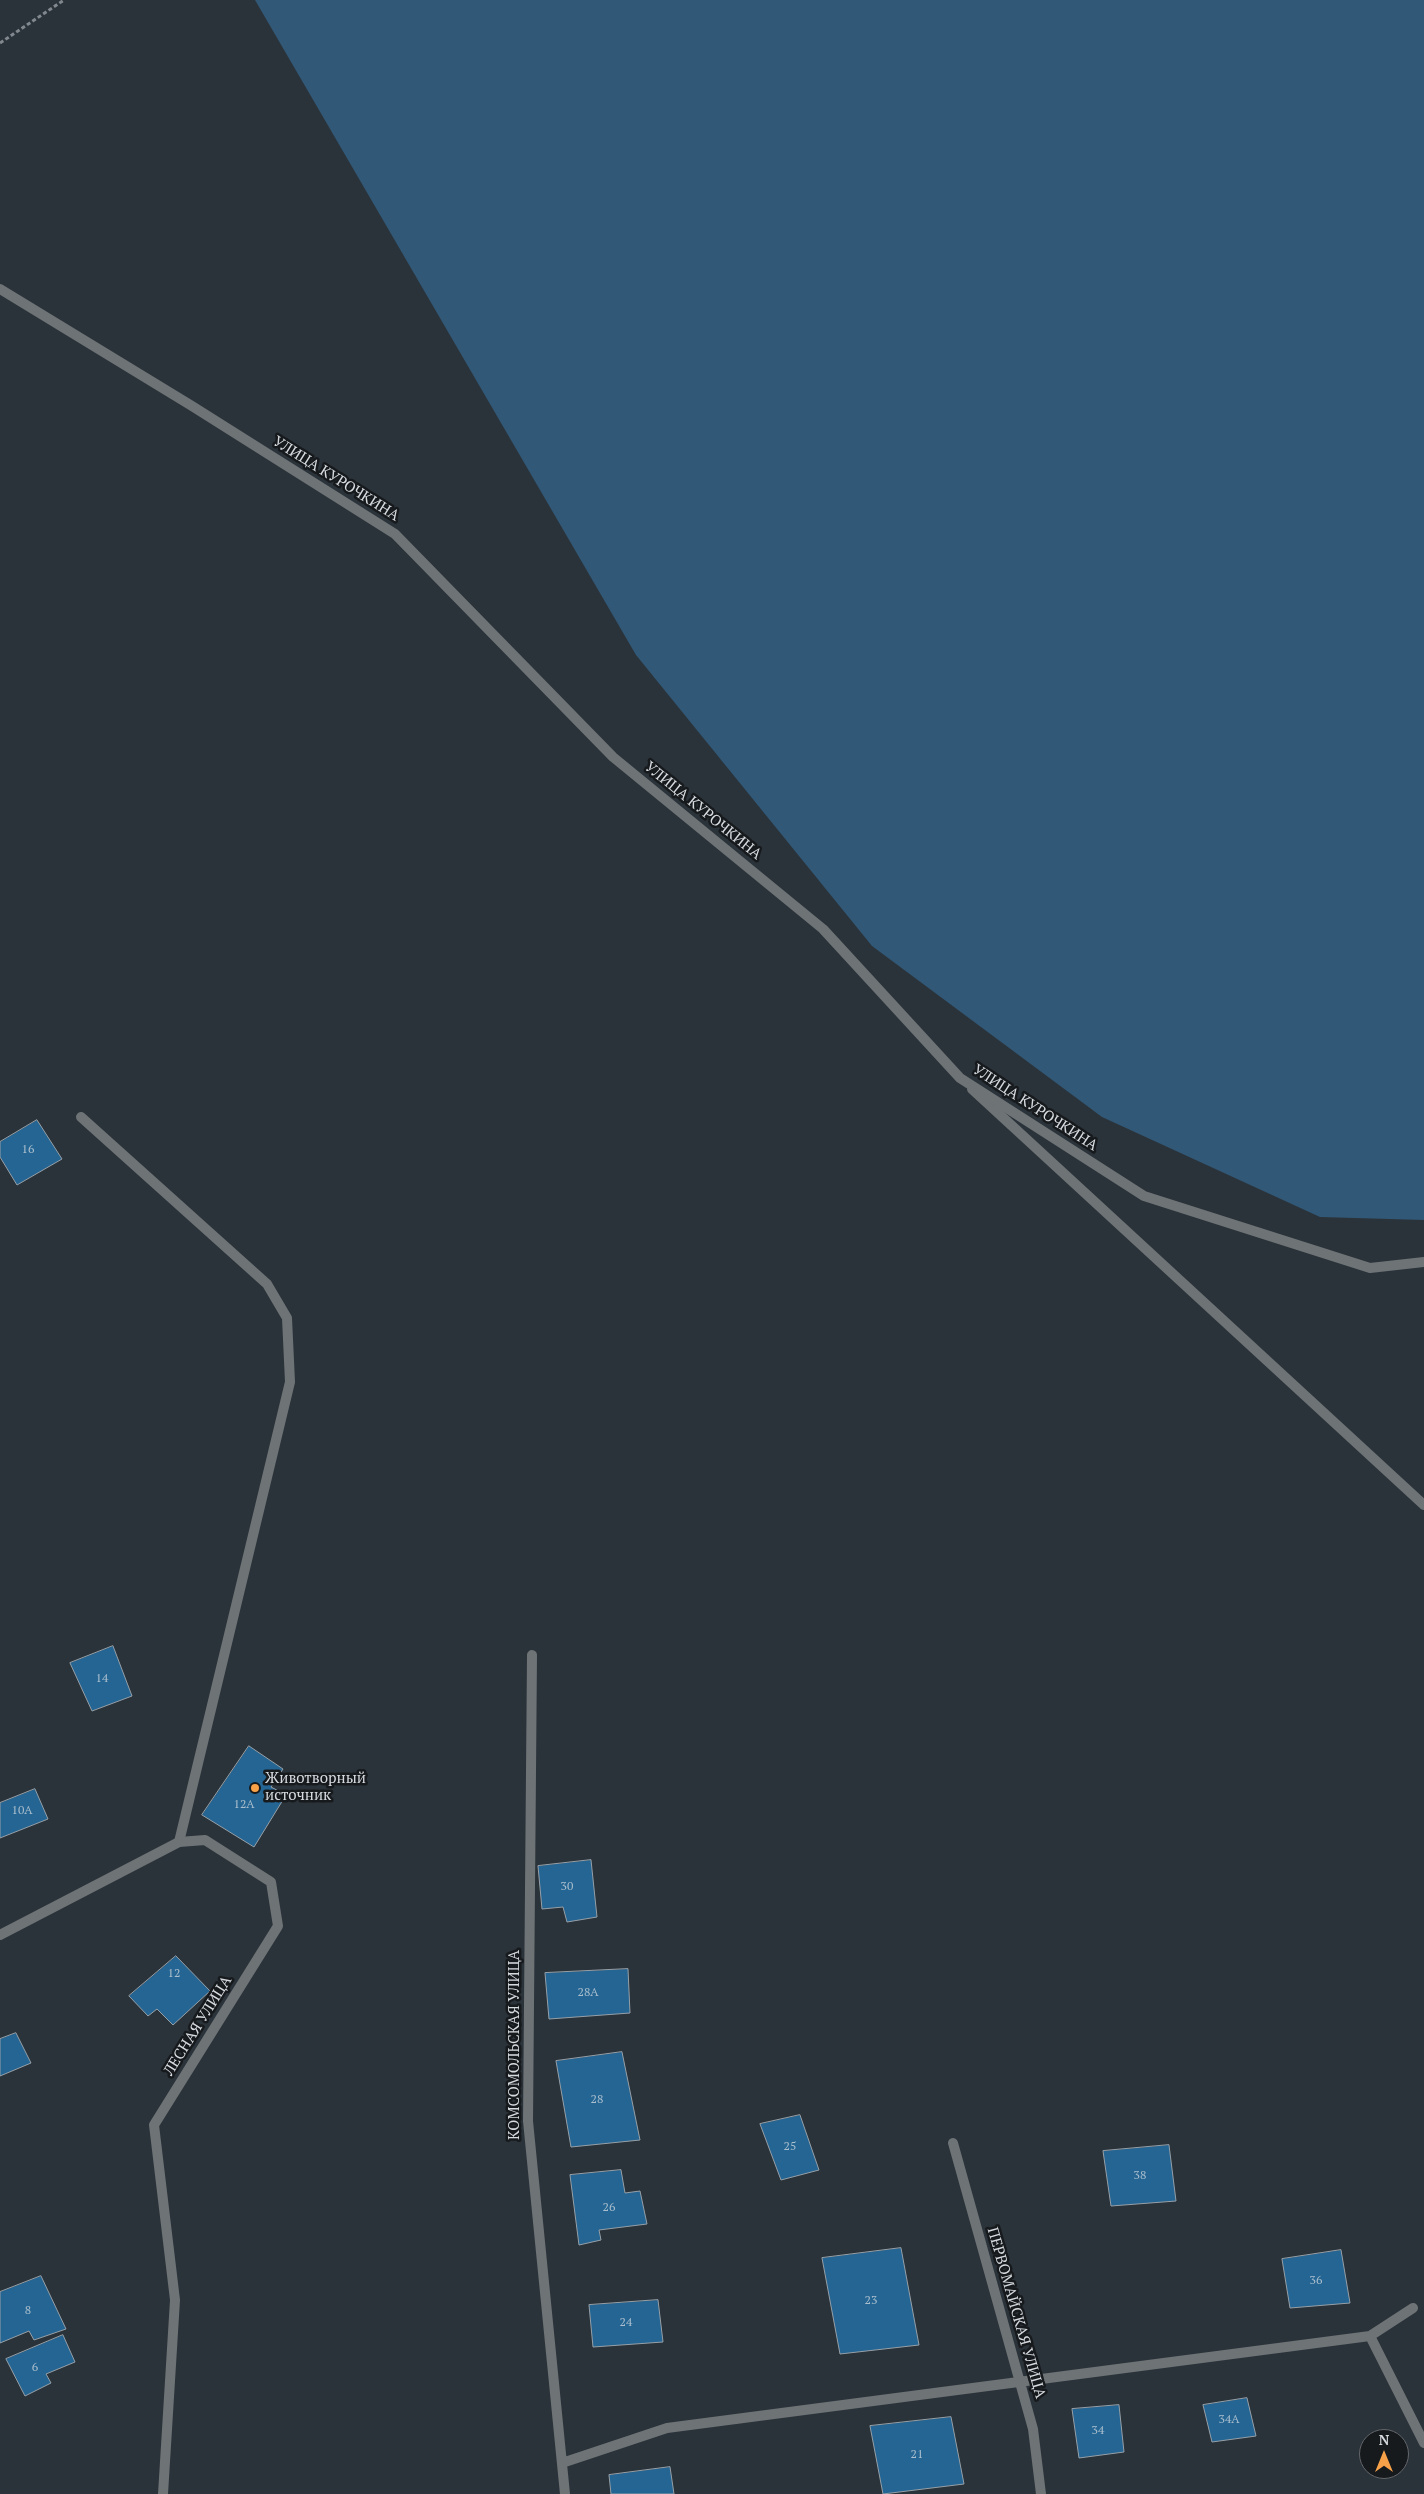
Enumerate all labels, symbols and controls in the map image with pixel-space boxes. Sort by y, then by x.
street label: УЛИЦА КУРОЧКИНА [270,433,402,525]
street label: УЛИЦА КУРОЧКИНА [641,758,765,864]
street label: УЛИЦА КУРОЧКИНА [969,1061,1101,1155]
house number: 16 [22,1143,34,1157]
house number: 14 [96,1672,108,1686]
place label: Животворный источник [265,1770,366,1805]
marker: Животворный источник [249,1782,261,1794]
house number: 12А [234,1798,254,1812]
house number: 10А [12,1804,32,1818]
house number: 30 [561,1880,573,1894]
street label: КОМСОМОЛЬСКАЯ УЛИЦА [506,1950,524,2140]
house number: 12 [168,1967,180,1981]
street label: ЛЕСНАЯ УЛИЦА [160,1973,236,2079]
house number: 28А [578,1986,598,2000]
house number: 28 [591,2093,603,2107]
house number: 25 [784,2140,796,2154]
house number: 38 [1134,2169,1146,2183]
house number: 26 [603,2201,615,2215]
street label: ПЕРВОМАЙСКАЯ УЛИЦА [983,2225,1049,2401]
house number: 36 [1310,2274,1322,2288]
house number: 23 [865,2294,877,2308]
house number: 8 [25,2304,31,2318]
house number: 24 [620,2316,632,2330]
house number: 6 [32,2361,38,2375]
house number: 34А [1219,2413,1239,2427]
house number: 34 [1092,2424,1104,2438]
north arrow [1359,2429,1409,2479]
text: N [1379,2430,1389,2449]
house number: 21 [911,2448,923,2462]

